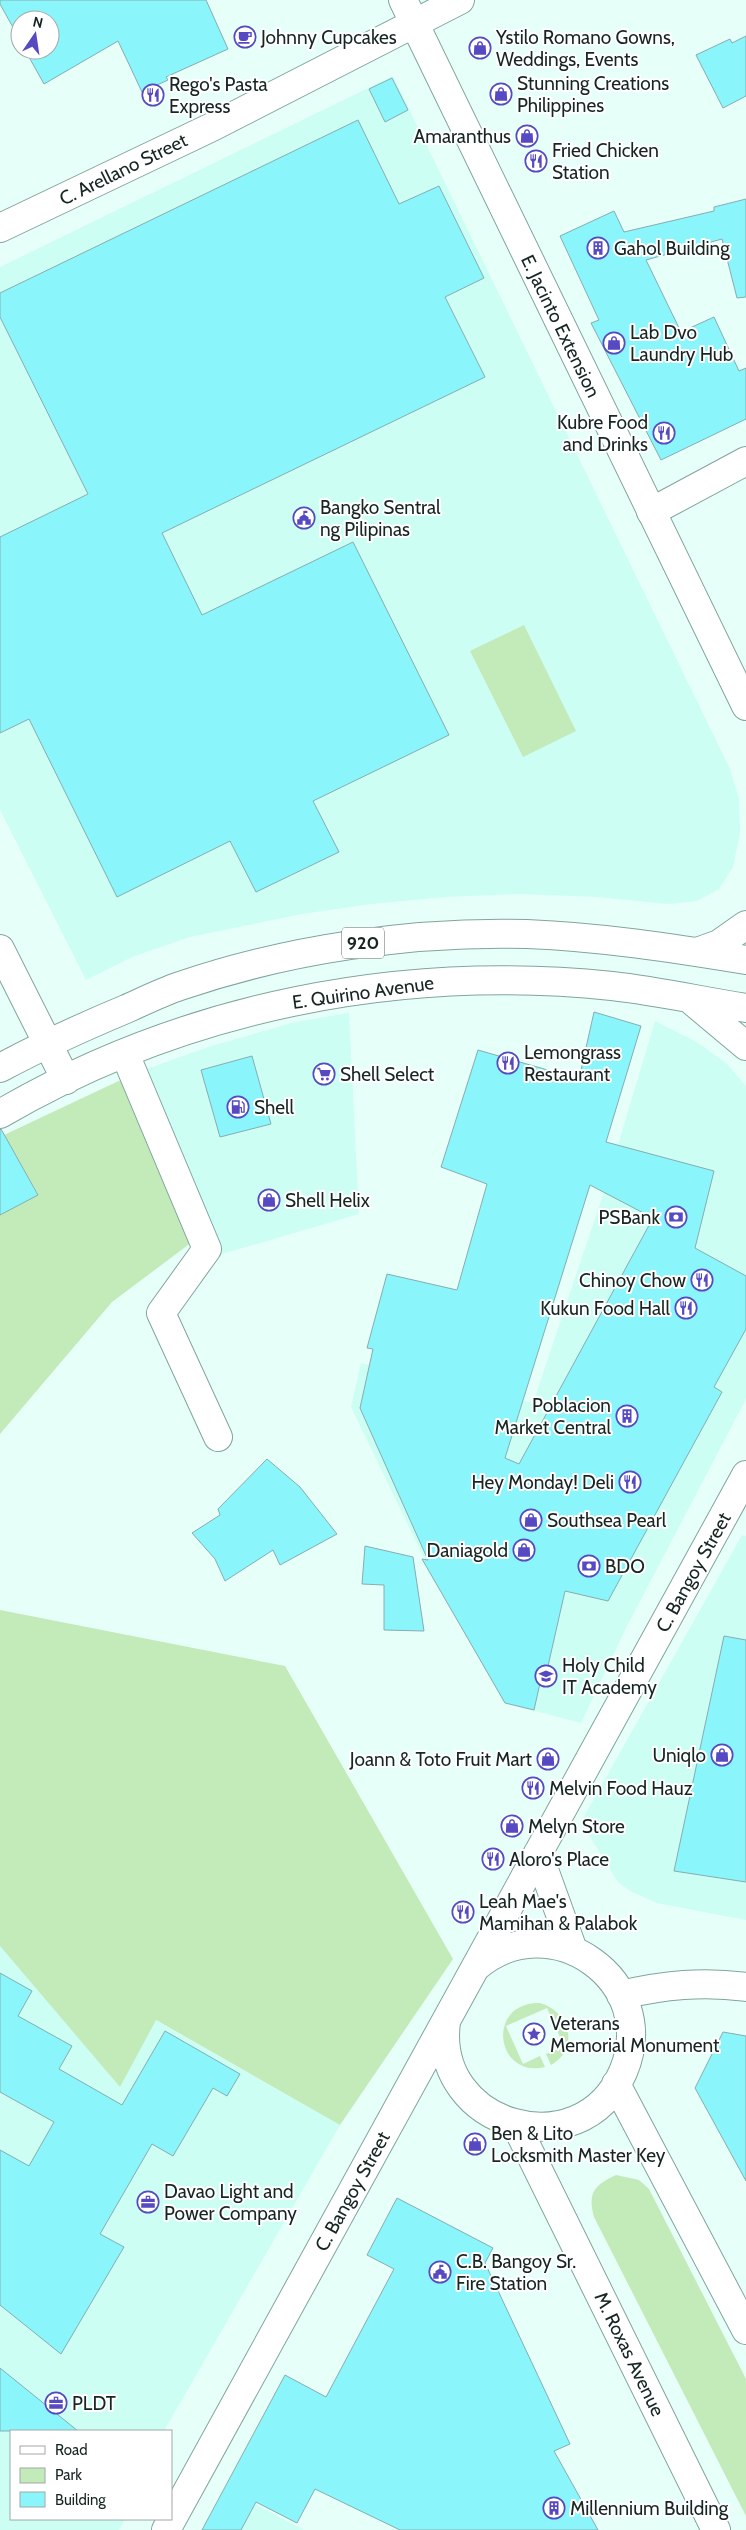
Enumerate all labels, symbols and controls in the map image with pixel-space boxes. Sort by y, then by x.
north arrow [10,10,60,60]
text: N [31,12,45,32]
cafe icon: Johnny Cupcakes [233,25,257,49]
place label: Johnny Cupcakes [260,26,397,49]
place label: Ystilo Romano Gowns, Weddings, Events [495,26,675,71]
shop icon: Ystilo Romano Gowns, Weddings, Events [468,36,492,60]
place label: Stunning Creations Philippines [517,72,669,117]
place label: Rego's Pasta Express [169,73,268,118]
shop icon: Stunning Creations Philippines [489,82,513,106]
restaurant icon: Rego's Pasta Express [141,83,165,107]
shop icon: Amaranthus [515,124,539,148]
place label: Amaranthus [414,125,511,148]
street label: C. Arellano Street [56,128,191,210]
place label: Fried Chicken Station [552,139,659,184]
restaurant icon: Fried Chicken Station [524,149,548,173]
building icon: Gahol Building [586,236,610,260]
place label: Gahol Building [614,237,730,260]
street label: E. Jacinto Extension [516,251,605,401]
place label: Lab Dvo Laundry Hub [630,321,733,366]
shop icon: Lab Dvo Laundry Hub [602,331,626,355]
place label: Kubre Food and Drinks [557,411,648,456]
restaurant icon: Kubre Food and Drinks [652,421,676,445]
place label: Bangko Sentral ng Pilipinas [320,496,441,541]
public building icon: Bangko Sentral ng Pilipinas [292,506,316,530]
road number: 920 [342,928,384,958]
street label: E. Quirino Avenue [291,971,436,1014]
place label: Lemongrass Restaurant [524,1041,621,1086]
restaurant icon: Lemongrass Restaurant [496,1051,520,1075]
supermarket icon: Shell Select [312,1062,336,1086]
place label: Shell Select [340,1063,435,1086]
fuel station icon: Shell [226,1095,250,1119]
place label: Shell [254,1096,294,1119]
shop icon: Shell Helix [257,1188,281,1212]
place label: Shell Helix [285,1189,370,1212]
bank icon: PSBank [664,1205,688,1229]
place label: PSBank [598,1206,660,1229]
restaurant icon: Chinoy Chow [690,1268,714,1292]
place label: Chinoy Chow [579,1269,686,1292]
restaurant icon: Kukun Food Hall [674,1296,698,1320]
place label: Kukun Food Hall [540,1297,671,1320]
place label: Poblacion Market Central [495,1394,612,1439]
building icon: Poblacion Market Central [615,1404,639,1428]
restaurant icon: Hey Monday! Deli [618,1470,642,1494]
place label: Hey Monday! Deli [471,1471,614,1494]
shop icon: Southsea Pearl [519,1508,543,1532]
street label: C. Bangoy Street [651,1508,736,1636]
place label: Southsea Pearl [547,1509,667,1532]
shop icon: Daniagold [512,1538,536,1562]
place label: Daniagold [427,1539,508,1562]
bank icon: BDO [577,1554,601,1578]
place label: BDO [605,1555,645,1578]
place label: Holy Child IT Academy [562,1654,657,1699]
school or university icon: Holy Child IT Academy [534,1664,558,1688]
shop icon: Uniqlo [710,1743,734,1767]
place label: Uniqlo [652,1744,706,1767]
shop icon: Joann & Toto Fruit Mart [536,1747,560,1771]
place label: Joann & Toto Fruit Mart [349,1748,533,1771]
restaurant icon: Melvin Food Hauz [521,1776,545,1800]
place label: Melvin Food Hauz [549,1777,693,1800]
shop icon: Melyn Store [500,1814,524,1838]
place label: Melyn Store [528,1815,625,1838]
restaurant icon: Aloro's Place [481,1847,505,1871]
place label: Aloro's Place [509,1848,609,1871]
place label: Leah Mae's Mamihan & Palabok [479,1890,638,1935]
restaurant icon: Leah Mae's Mamihan & Palabok [451,1900,475,1924]
place label: Veterans Memorial Monument [550,2012,720,2057]
place icon: Veterans Memorial Monument [522,2022,546,2046]
place label: Ben & Lito Locksmith Master Key [491,2122,666,2167]
street label: C. Bangoy Street [310,2127,395,2255]
shop icon: Ben & Lito Locksmith Master Key [463,2132,487,2156]
place label: Davao Light and Power Company [164,2180,297,2225]
office icon: Davao Light and Power Company [136,2190,160,2214]
place label: C.B. Bangoy Sr. Fire Station [456,2250,576,2295]
public building icon: C.B. Bangoy Sr. Fire Station [428,2260,452,2284]
street label: M. Roxas Avenue [590,2288,670,2420]
office icon: PLDT [44,2391,68,2415]
place label: PLDT [72,2392,116,2415]
legend [10,2430,172,2520]
text: Road [55,2441,88,2459]
text: Park [55,2466,82,2484]
text: Building [55,2491,106,2509]
building icon: Millennium Building [542,2496,566,2520]
place label: Millennium Building [570,2497,729,2520]

